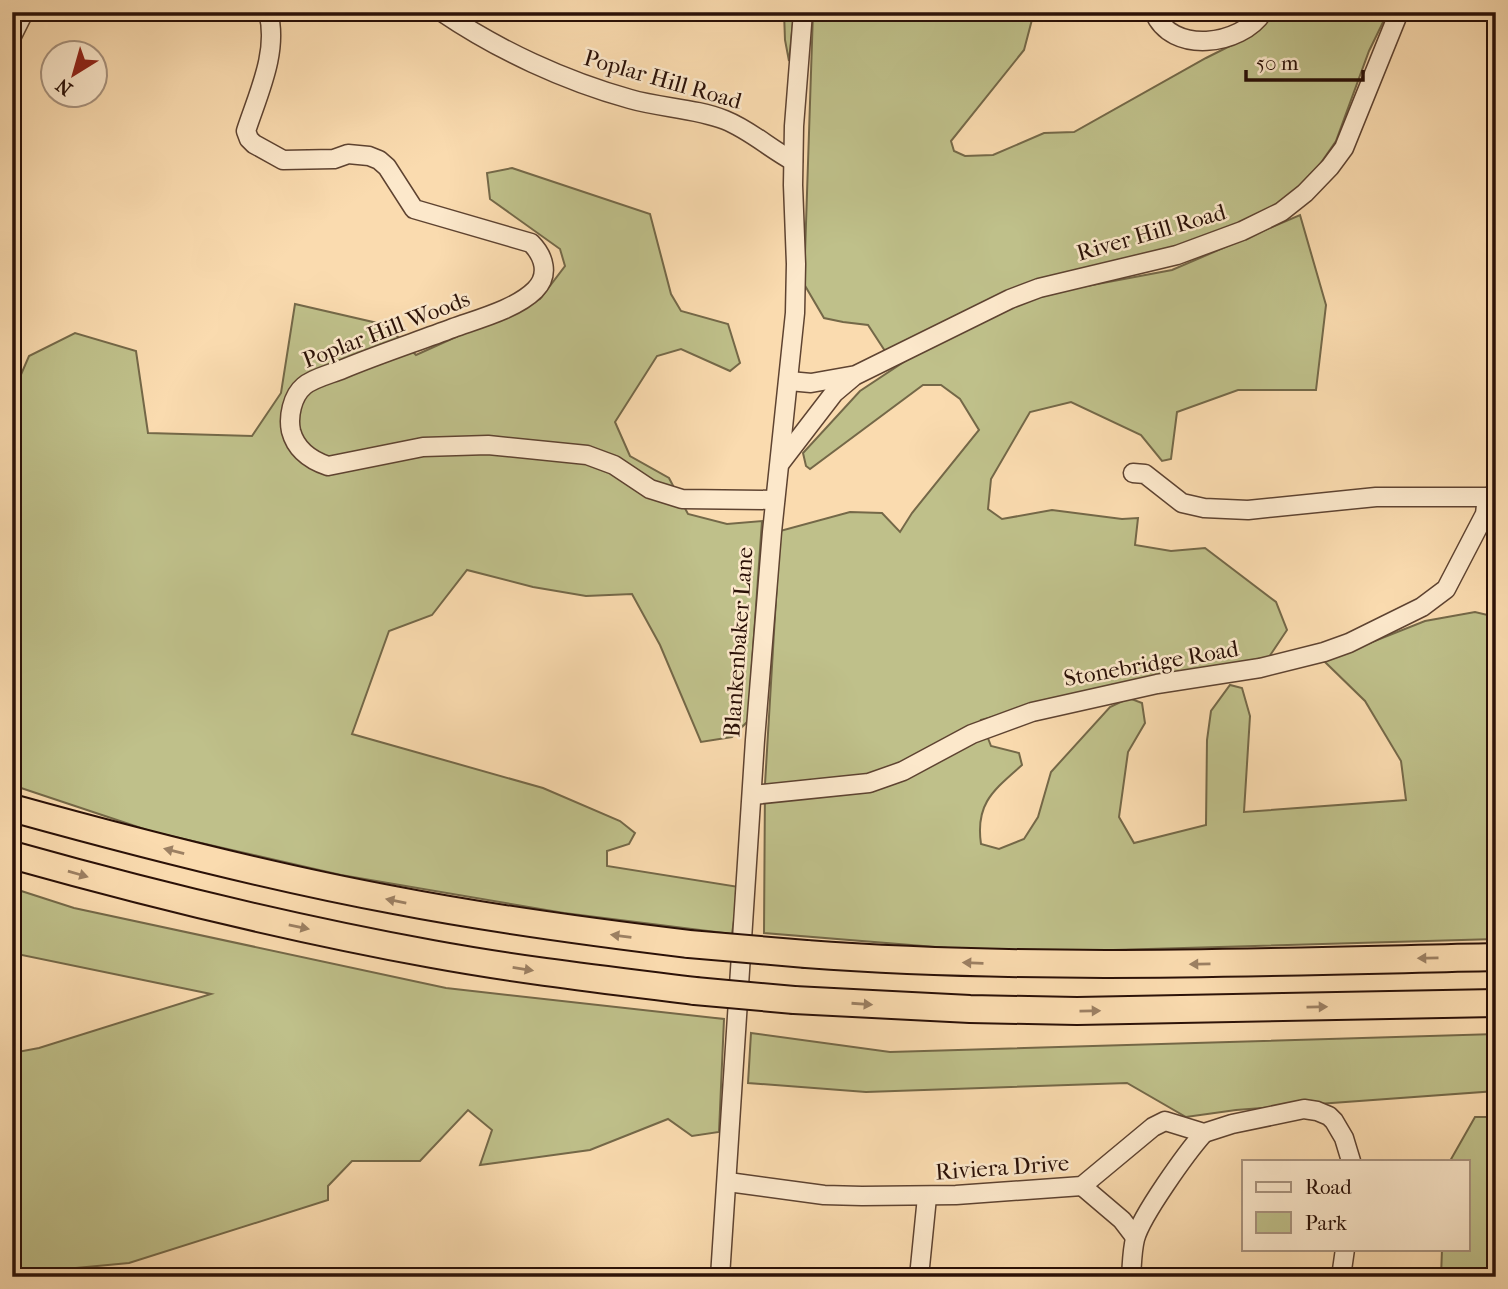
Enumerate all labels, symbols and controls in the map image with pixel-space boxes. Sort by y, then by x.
north arrow [38,38,108,108]
scale bar [1246,38,1363,82]
street label: Poplar Hill Road [581,44,745,115]
text: 50 m [1256,51,1299,75]
text: N [52,73,77,100]
street label: River Hill Road [1073,198,1229,267]
street label: Poplar Hill Woods [299,285,474,374]
street label: Blankenbaker Lane [718,546,759,738]
street label: Stonebridge Road [1062,635,1241,692]
one-way arrow [163,845,185,856]
one-way arrow [68,869,89,879]
one-way arrow [385,895,407,906]
one-way arrow [288,922,310,933]
one-way arrow [610,930,632,941]
one-way arrow [1416,953,1438,964]
one-way arrow [961,958,983,969]
one-way arrow [1189,958,1211,969]
one-way arrow [512,963,534,974]
one-way arrow [851,999,873,1010]
one-way arrow [1306,1001,1328,1013]
one-way arrow [1079,1005,1101,1017]
street label: Riviera Drive [934,1149,1070,1186]
legend [1242,1160,1470,1250]
text: Road [1305,1175,1352,1199]
text: Park [1305,1211,1347,1235]

